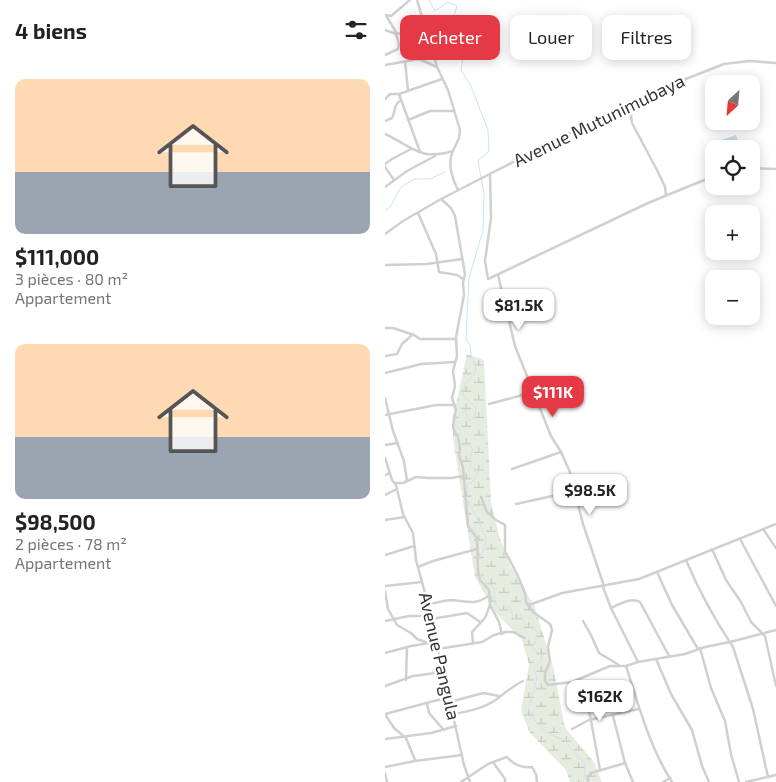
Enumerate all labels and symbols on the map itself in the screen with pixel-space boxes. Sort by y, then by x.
street label: Avenue Mutunimubaya [509,69,688,171]
north arrow [705,75,760,130]
pin: $81.5K [478,288,560,331]
pin: $111K [518,376,588,418]
pin: $98.5K [549,474,631,516]
street label: Avenue Pangula [415,590,465,722]
pin: $162K [565,680,635,722]

